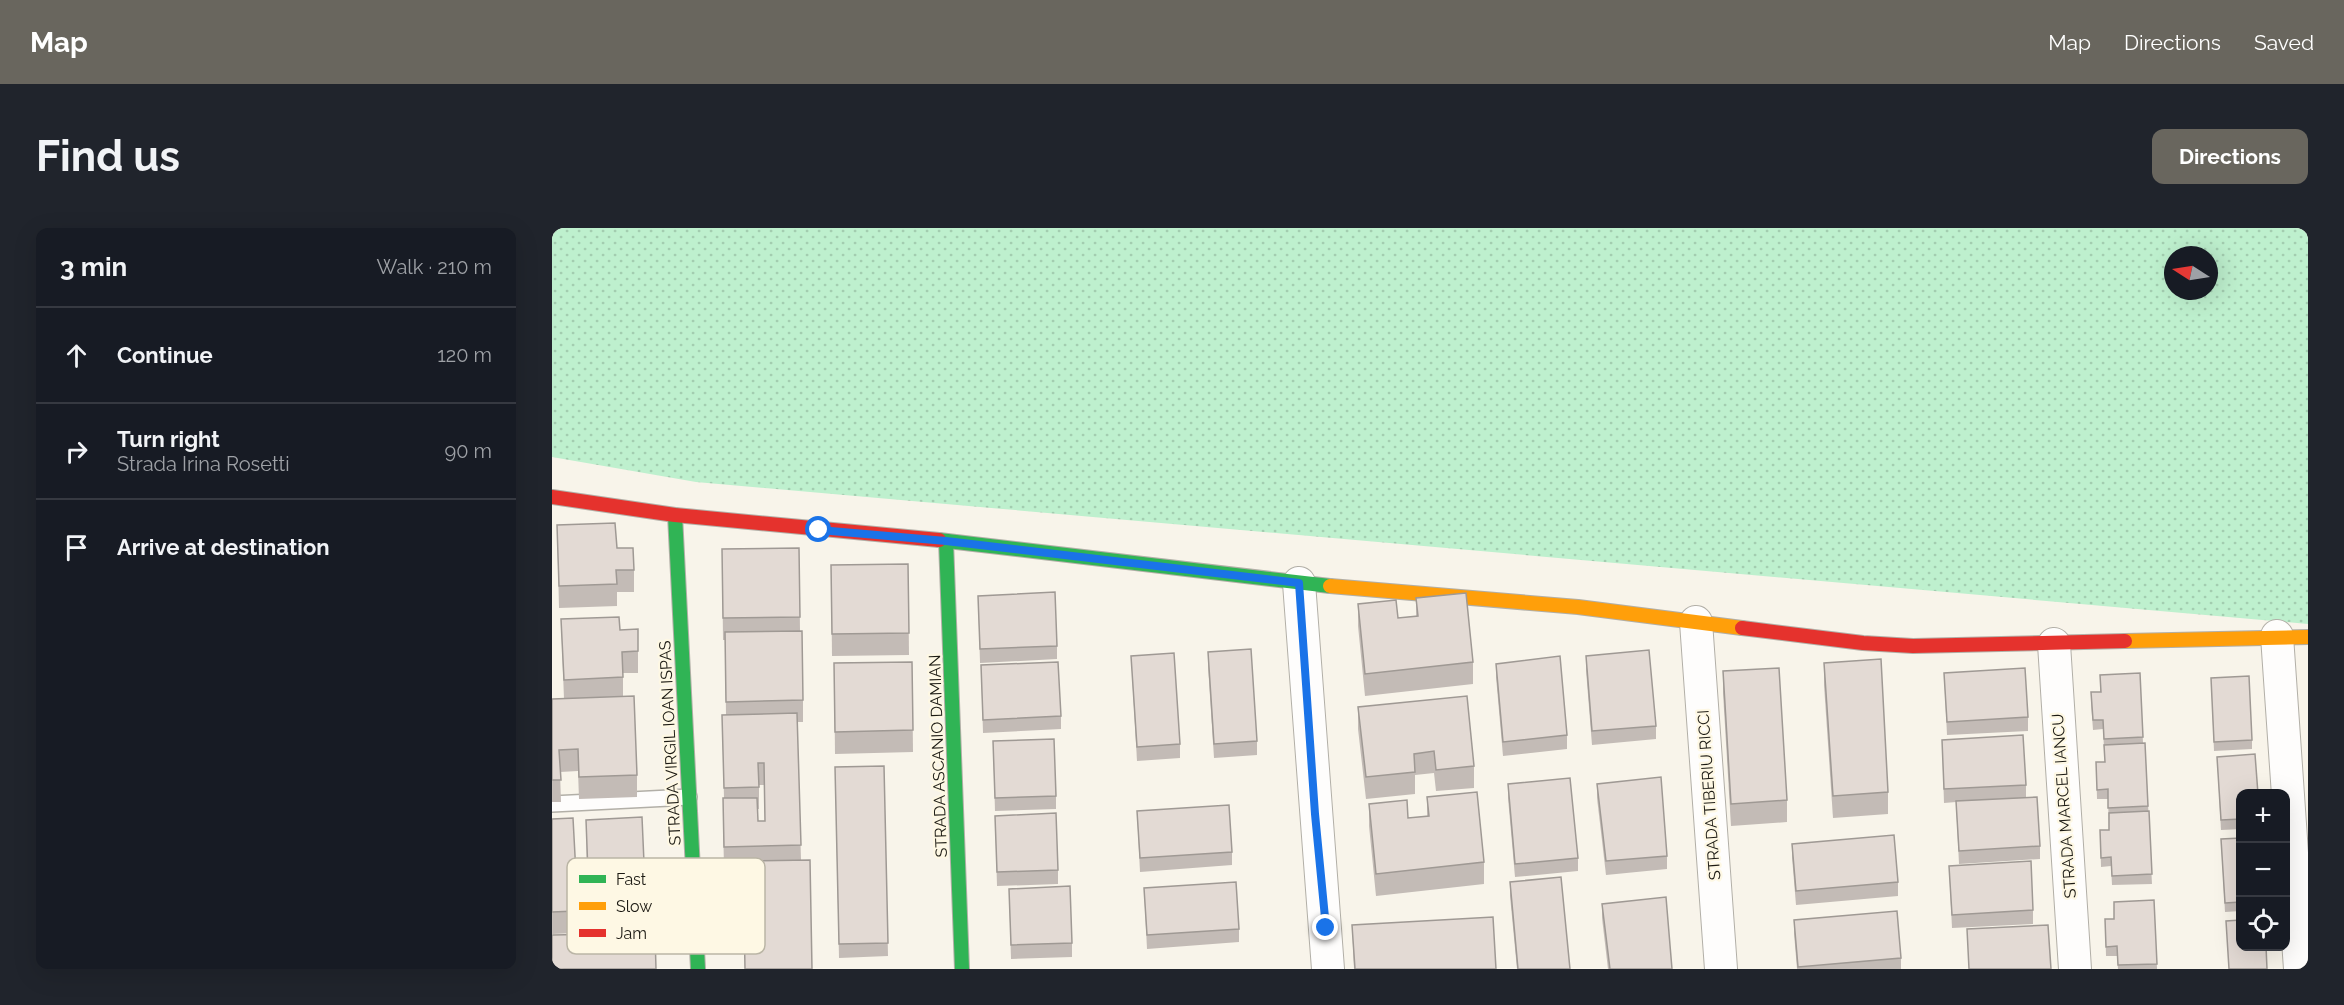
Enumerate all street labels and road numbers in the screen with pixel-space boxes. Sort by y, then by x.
street label: STRADA VIRGIL IOAN ISPAS [655,640,685,846]
street label: STRADA ASCANIO DAMIAN [925,654,951,858]
street label: STRADA TIBERIU RICCI [1694,709,1724,881]
street label: STRADA MARCEL IANCU [2048,713,2080,899]

